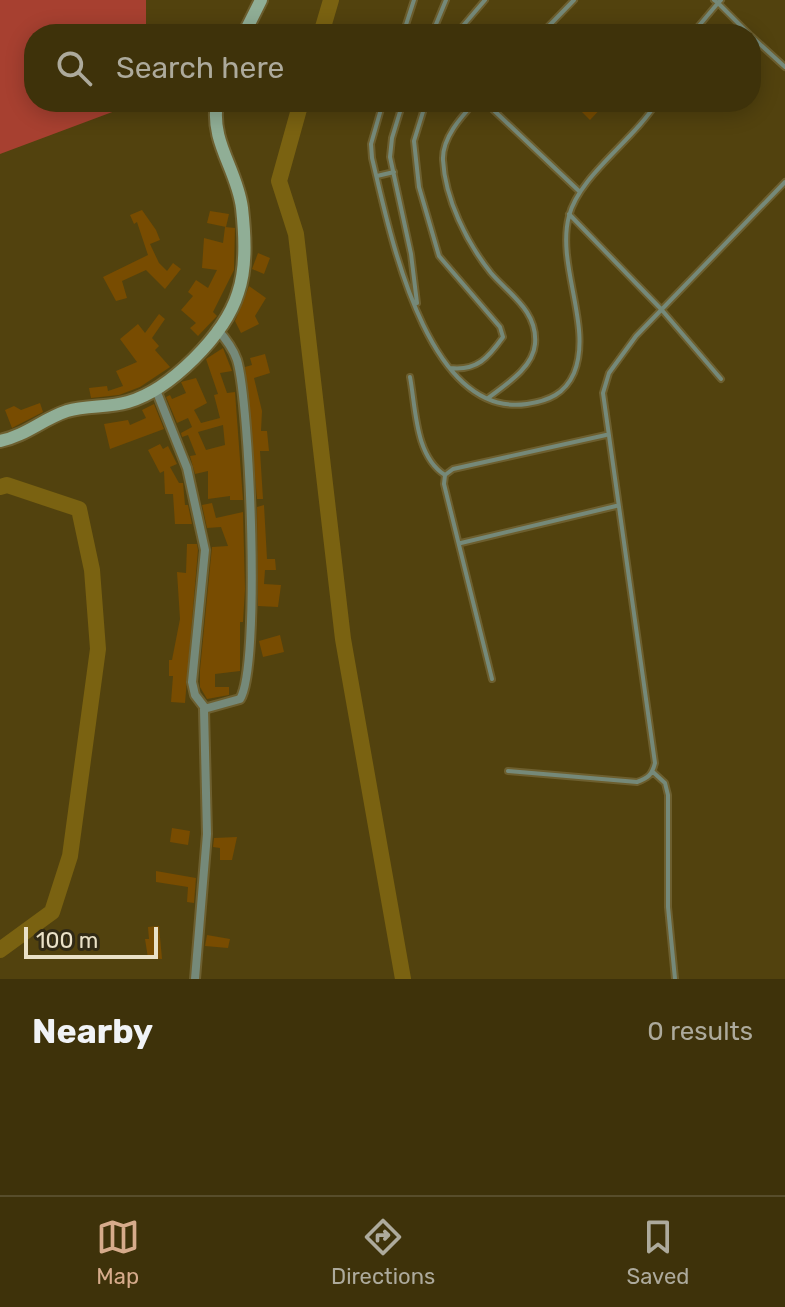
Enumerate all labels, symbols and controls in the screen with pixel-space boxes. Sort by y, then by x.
search box [24,24,761,112]
icon: search [52,46,96,90]
text: Search here [116,50,284,86]
scale bar [24,923,158,959]
text: 100 m [36,927,98,954]
text: Nearby [32,1011,153,1052]
text: 0 results [647,1016,753,1047]
tab: Map [96,1215,140,1290]
tab: Directions [331,1215,435,1290]
tab: Saved [627,1215,689,1290]

